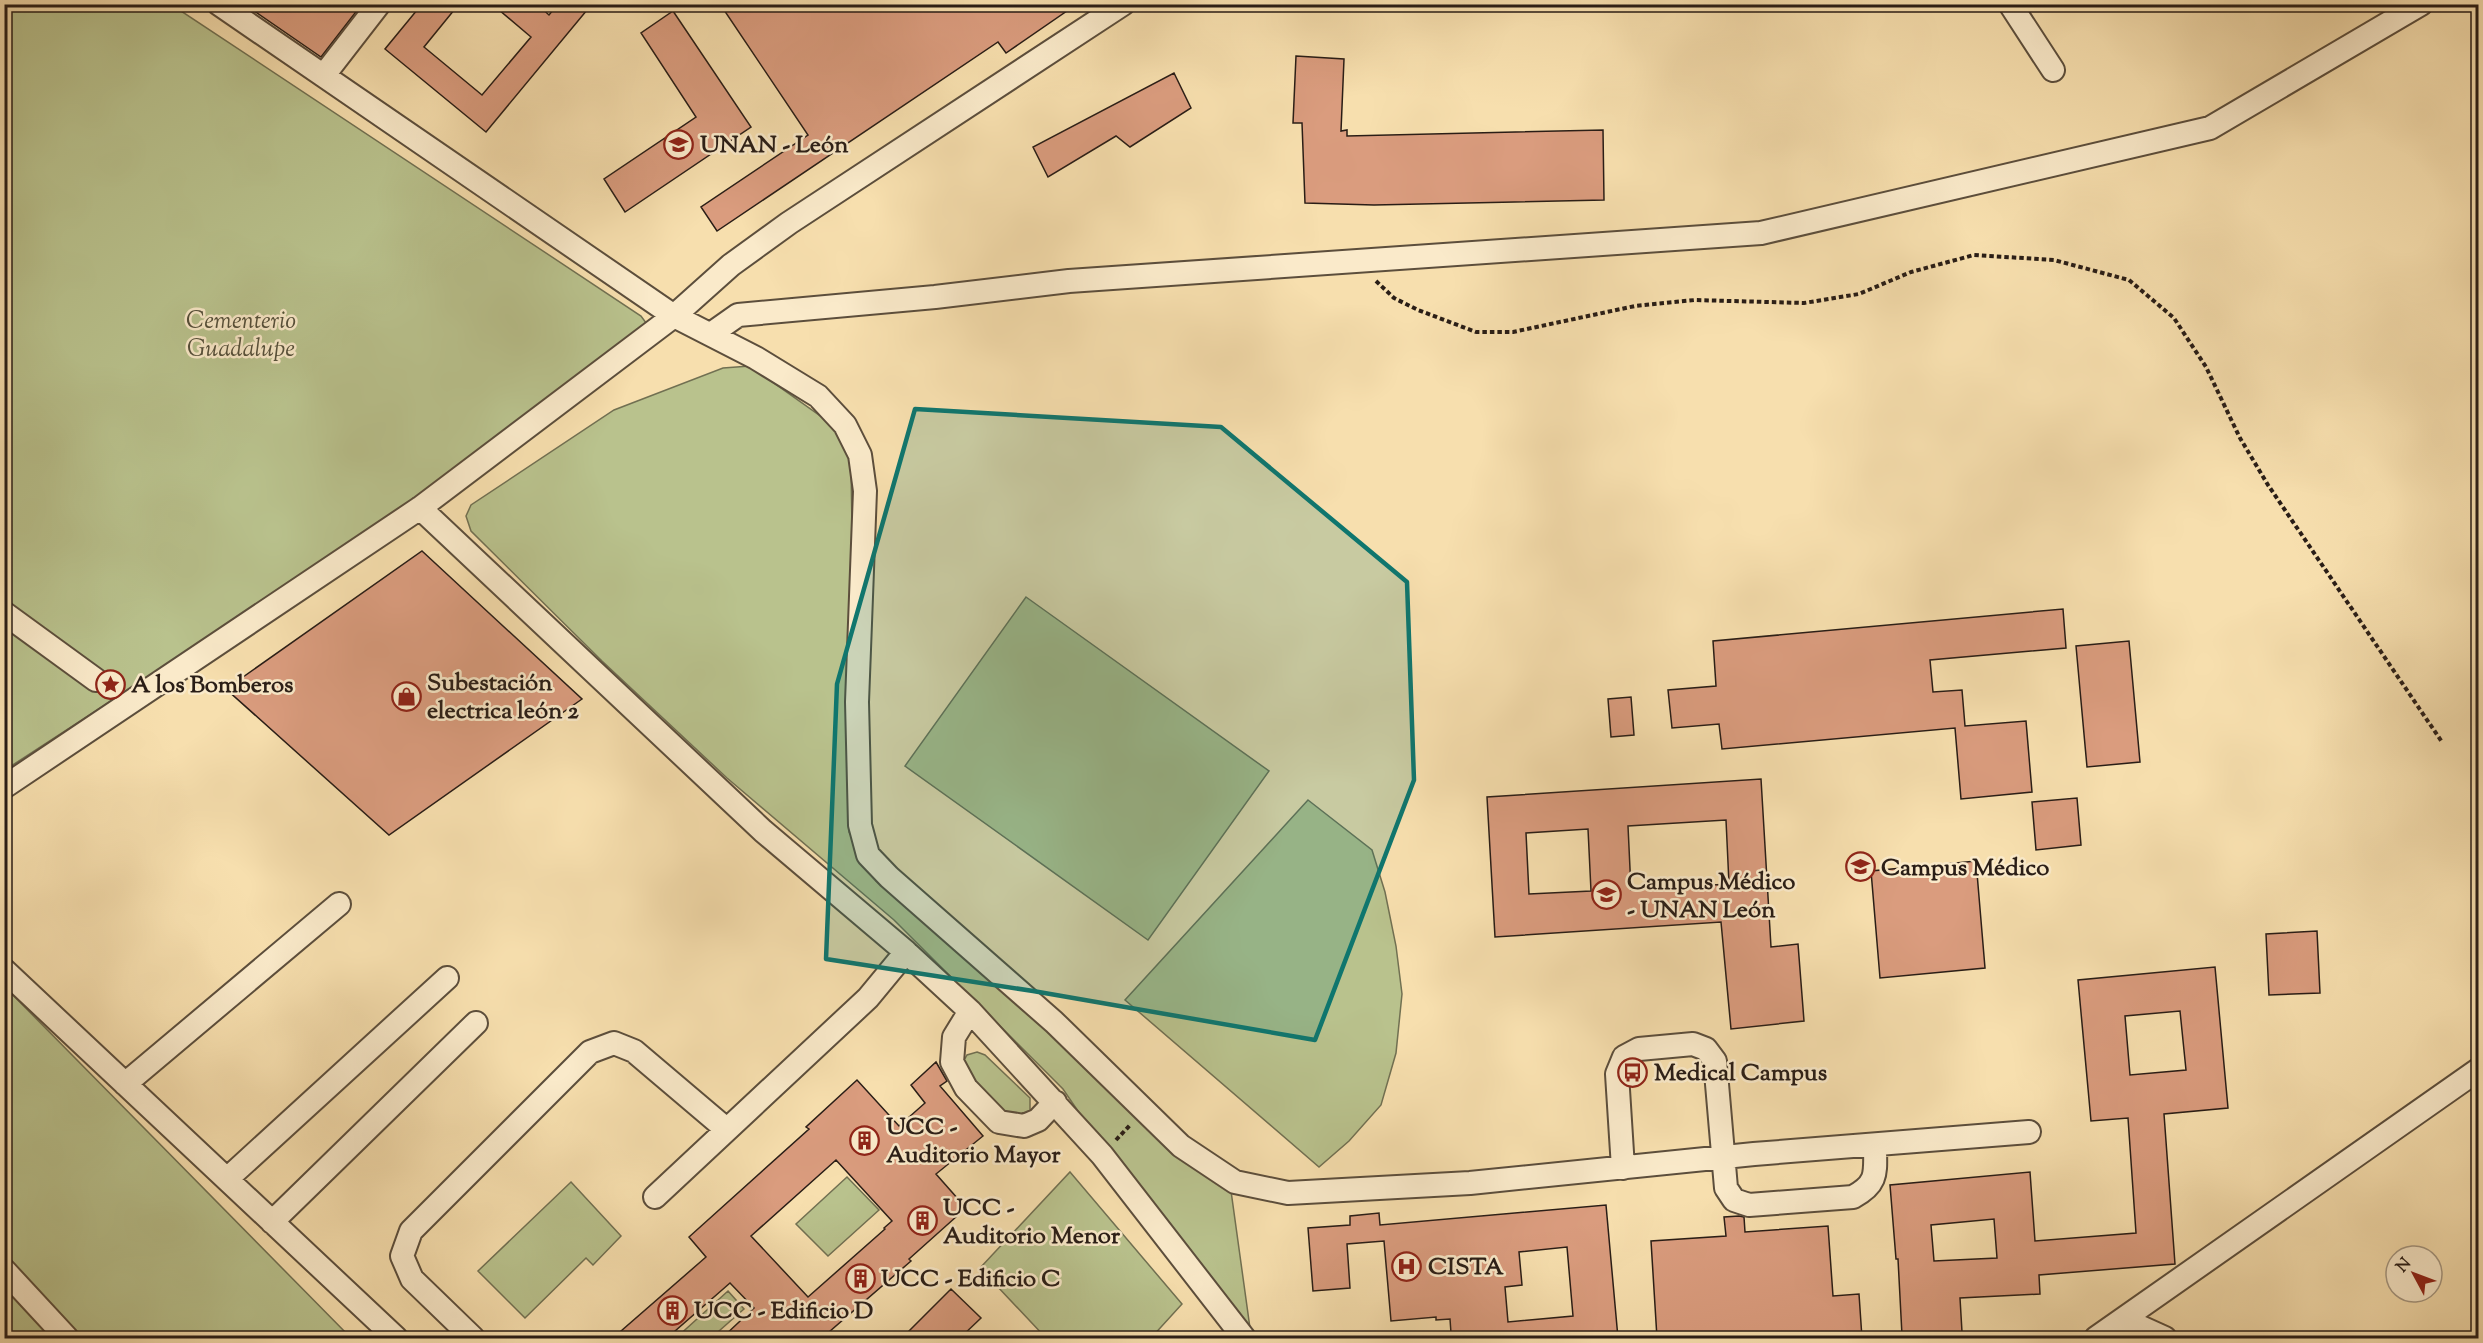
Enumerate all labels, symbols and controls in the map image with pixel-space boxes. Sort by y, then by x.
school or university icon: UNAN - León [663,128,695,160]
place label: UNAN - León [700,129,849,163]
park label: Cementerio Guadalupe [186,305,296,367]
place label: Subestación electrica león 2 [427,667,579,729]
place icon: A los Bomberos [94,668,126,700]
place label: A los Bomberos [131,669,293,703]
shop icon: Subestación electrica león 2 [390,680,422,712]
school or university icon: Campus Médico [1844,851,1876,883]
place label: Campus Médico [1881,852,2049,886]
place label: Campus Médico - UNAN León [1627,866,1795,928]
school or university icon: Campus Médico - UNAN León [1590,879,1622,911]
bus stop icon: Medical Campus [1617,1056,1649,1088]
place label: Medical Campus [1654,1057,1827,1091]
place label: UCC - Auditorio Mayor [886,1111,1061,1173]
building icon: UCC - Auditorio Mayor [849,1124,881,1156]
place label: UCC - Auditorio Menor [943,1192,1121,1254]
building icon: UCC - Auditorio Menor [906,1205,938,1237]
north arrow [2384,1244,2444,1304]
hospital icon: CISTA [1391,1250,1423,1282]
place label: CISTA [1428,1251,1504,1285]
text: N [2392,1253,2418,1278]
building icon: UCC - Edificio C [844,1262,876,1294]
place label: UCC - Edificio C [881,1263,1061,1297]
building icon: UCC - Edificio D [657,1294,689,1326]
place label: UCC - Edificio D [694,1295,873,1329]

